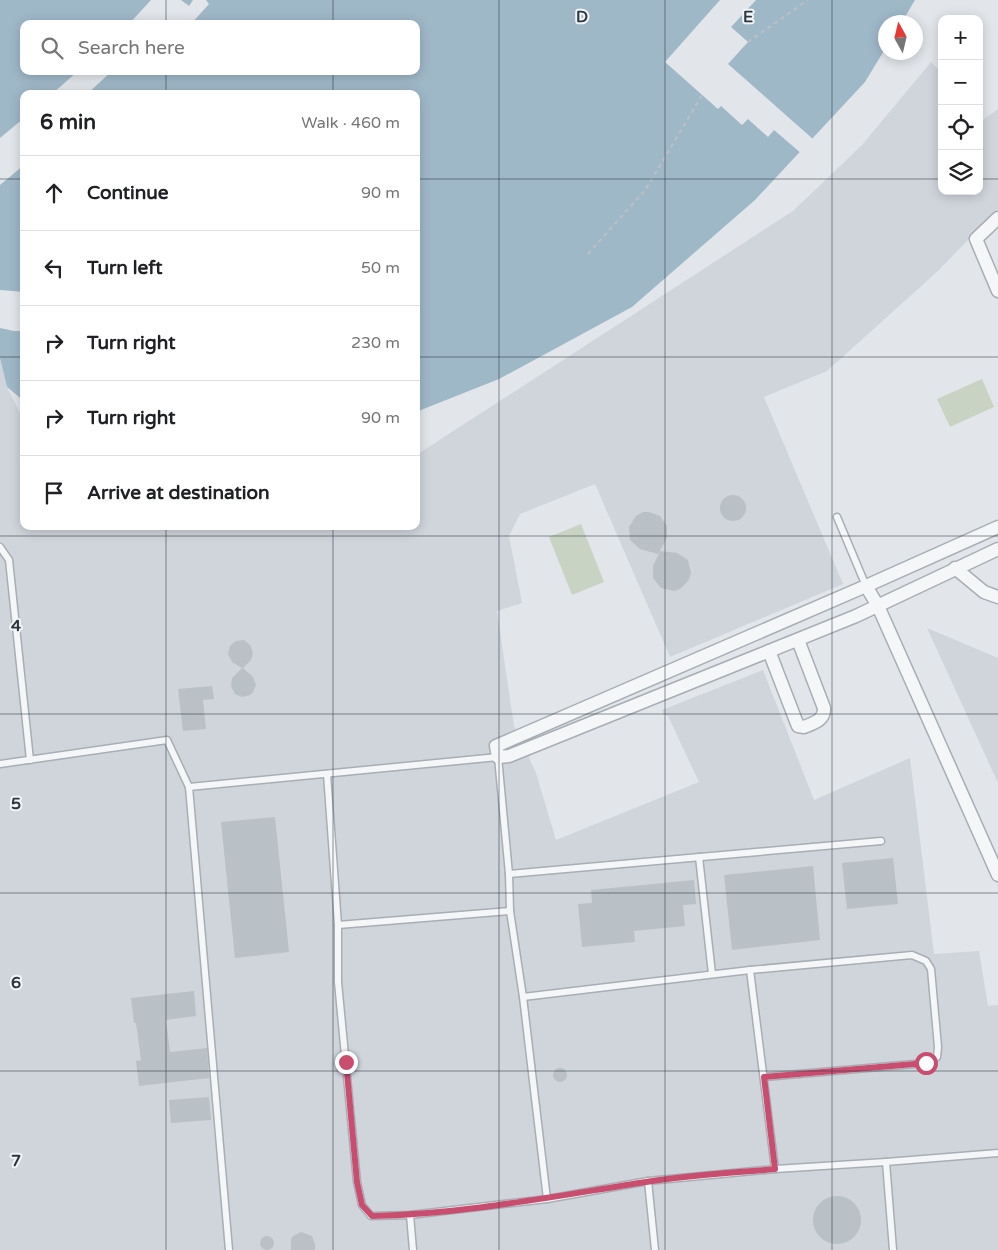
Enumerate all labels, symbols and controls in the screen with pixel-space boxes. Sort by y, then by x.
text: D [576,7,588,27]
text: E [743,7,753,27]
north arrow [878,15,923,60]
map controls [938,15,983,195]
button: + [938,15,983,60]
search box [20,20,420,75]
icon: search [38,34,66,62]
text: Search here [78,37,185,59]
button: − [938,60,983,105]
button: locate [938,105,983,150]
text: 6 min [40,110,96,135]
text: Walk · 460 m [301,113,400,133]
button: layers [938,150,983,195]
icon: ahead [40,179,68,207]
text: Continue [87,182,169,204]
text: 90 m [361,183,400,203]
icon: left [40,254,68,282]
text: Turn left [87,257,163,279]
text: 50 m [361,258,400,278]
icon: right [40,329,68,357]
text: Turn right [87,332,175,354]
text: 230 m [351,333,400,353]
icon: right [40,404,68,432]
text: Turn right [87,407,175,429]
text: 90 m [361,408,400,428]
icon: arrive [40,479,68,507]
text: Arrive at destination [87,482,270,504]
text: 4 [11,616,21,636]
text: 5 [11,794,21,814]
text: 6 [11,973,21,993]
route end [335,1051,358,1074]
route start [915,1052,938,1075]
text: 7 [11,1151,21,1171]

